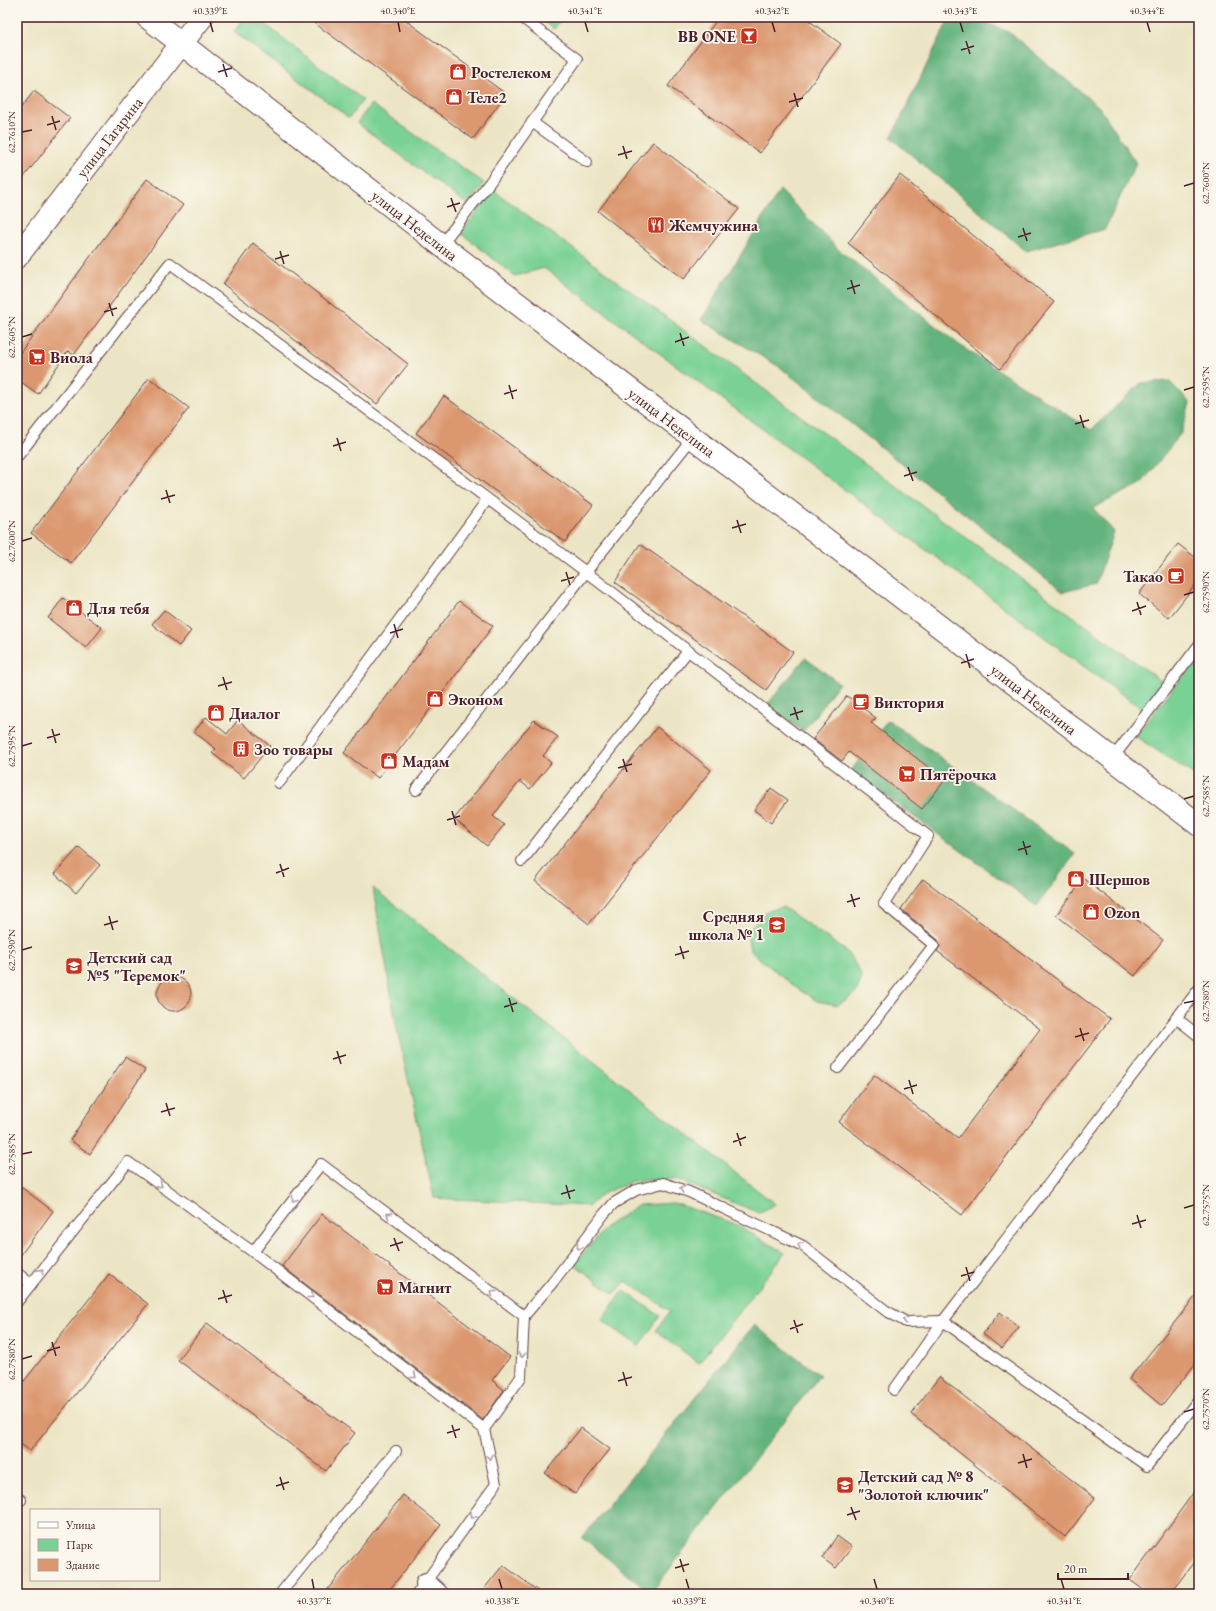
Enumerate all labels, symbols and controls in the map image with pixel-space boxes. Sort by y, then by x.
text: 40.339°E [193,4,228,17]
text: 40.340°E [381,4,416,17]
text: 40.341°E [568,4,603,17]
text: 40.342°E [755,4,790,17]
text: 40.343°E [943,4,978,17]
text: 40.344°E [1130,4,1165,17]
place label: BB ONE [678,26,736,47]
bar icon: BB ONE [739,26,759,46]
shop icon: Ростелеком [448,62,468,82]
place label: Ростелеком [471,62,551,83]
shop icon: Теле2 [444,87,464,107]
place label: Теле2 [467,87,507,108]
street label: улица Гагарина [71,92,148,182]
text: 62.7610°N [5,111,18,153]
text: 62.7600°N [1199,162,1212,204]
street label: улица Неделина [367,185,463,266]
restaurant icon: Жемчужина [646,215,666,235]
place label: Жемчужина [668,215,759,236]
text: 62.7605°N [5,316,18,358]
supermarket icon: Виола [27,347,47,367]
place label: Виола [50,347,94,368]
text: 62.7595°N [1199,366,1212,408]
street label: улица Неделина [624,383,720,462]
text: 62.7600°N [5,520,18,562]
place label: Такао [1123,566,1163,587]
cafe icon: Такао [1166,566,1186,586]
text: 62.7590°N [1199,571,1212,613]
shop icon: Для тебя [64,598,84,618]
place label: Для тебя [87,598,150,619]
street label: улица Неделина [986,659,1082,740]
shop icon: Эконом [425,689,445,709]
place label: Эконом [448,689,504,710]
cafe icon: Виктория [851,692,871,712]
place label: Виктория [874,692,945,713]
shop icon: Диалог [206,703,226,723]
place label: Диалог [229,703,281,724]
text: 62.7595°N [5,725,18,767]
building icon: Зоо товары [231,739,251,759]
place label: Зоо товары [254,739,334,760]
shop icon: Мадам [379,751,399,771]
place label: Мадам [402,751,450,772]
supermarket icon: Пятёрочка [897,764,917,784]
place label: Пятёрочка [920,764,998,785]
text: 62.7585°N [1199,775,1212,817]
shop icon: Шершов [1066,869,1086,889]
place label: Шершов [1089,869,1150,890]
shop icon: Ozon [1081,902,1101,922]
place label: Ozon [1104,902,1140,923]
place label: Средняя школа № 1 [689,906,764,945]
school or university icon: Средняя школа № 1 [767,915,787,935]
text: 62.7590°N [5,929,18,971]
place label: Детский сад №5 "Теремок" [87,947,186,986]
school or university icon: Детский сад №5 "Теремок" [64,956,84,976]
text: 62.7580°N [1199,980,1212,1022]
text: 62.7585°N [5,1133,18,1175]
one-way arrow [156,1180,163,1188]
text: 62.7575°N [1199,1184,1212,1226]
one-way arrow [679,1186,686,1194]
one-way arrow [292,1195,299,1202]
one-way arrow [386,1212,393,1219]
one-way arrow [796,1242,804,1250]
one-way arrow [576,1243,584,1250]
one-way arrow [37,1269,44,1276]
supermarket icon: Магнит [375,1277,395,1297]
place label: Магнит [398,1277,452,1298]
one-way arrow [490,1290,497,1297]
one-way arrow [307,1292,314,1299]
one-way arrow [902,1316,909,1325]
text: 62.7580°N [5,1338,18,1380]
one-way arrow [518,1352,526,1358]
one-way arrow [410,1371,417,1378]
text: 62.7570°N [1199,1388,1212,1430]
one-way arrow [485,1454,493,1460]
place label: Детский сад № 8 "Золотой ключик" [858,1466,989,1505]
school or university icon: Детский сад № 8 "Золотой ключик" [835,1475,855,1495]
legend [30,1509,160,1581]
one-way arrow [470,1512,478,1519]
text: Улица [65,1517,96,1533]
text: Парк [66,1537,93,1553]
scale bar [1058,1555,1128,1581]
text: Здание [66,1557,100,1573]
text: 20 m [1064,1561,1088,1577]
text: 40.337°E [297,1594,332,1607]
text: 40.338°E [485,1594,520,1607]
text: 40.339°E [672,1594,707,1607]
text: 40.340°E [860,1594,895,1607]
text: 40.341°E [1047,1594,1082,1607]

